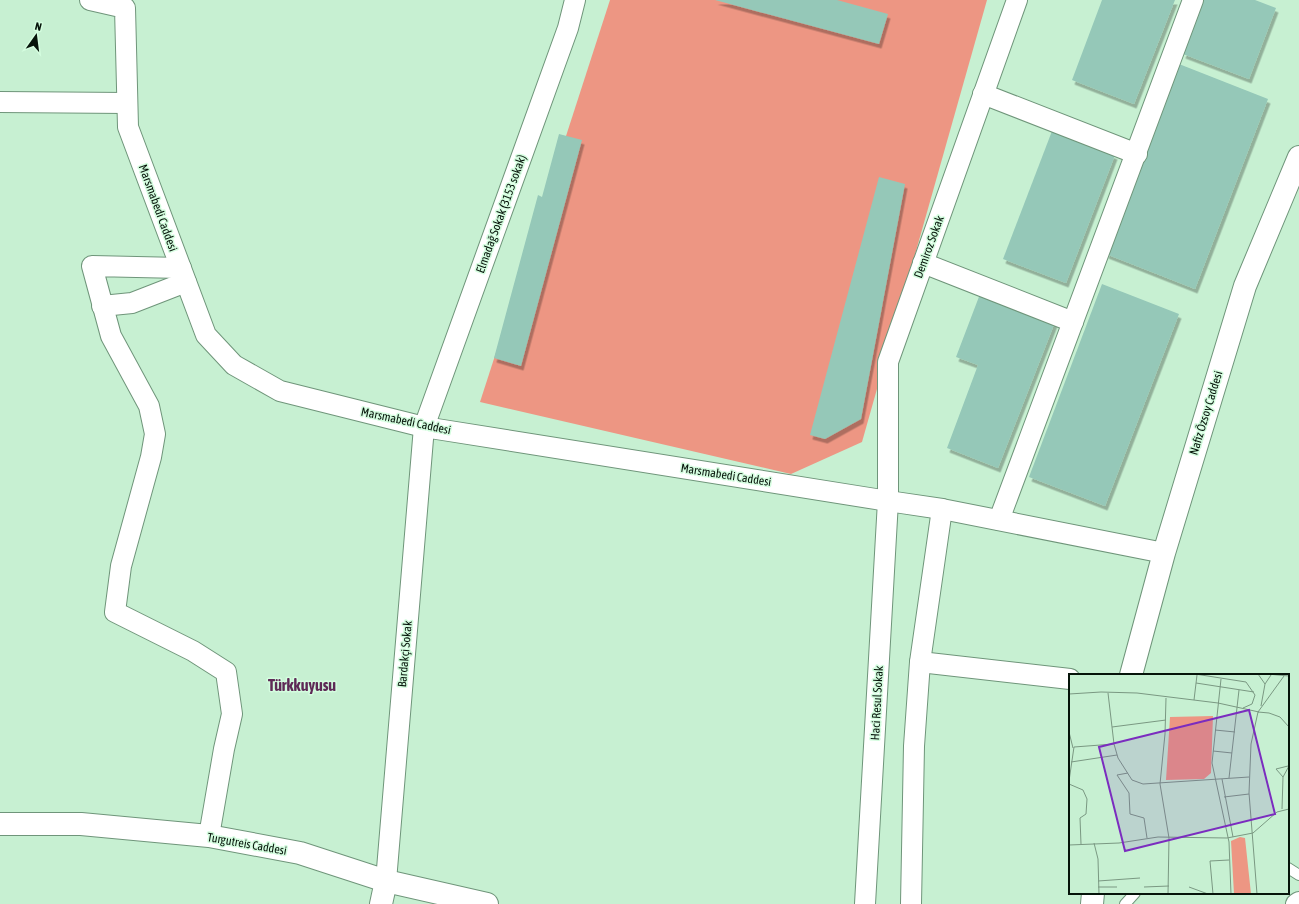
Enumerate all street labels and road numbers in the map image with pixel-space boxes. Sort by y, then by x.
street label: Elmadağ Sokak (3153 sokak) [473,153,529,275]
street label: Marsmabedi Caddesi [136,163,180,253]
street label: Demiroz Sokak [911,213,947,280]
street label: Nafiz Özsoy Caddesi [1187,369,1225,457]
street label: Marsmabedi Caddesi [360,405,452,437]
street label: Marsmabedi Caddesi [680,461,772,489]
street label: Bardakçi Sokak [395,619,415,688]
street label: Haci Resul Sokak [868,665,886,741]
street label: Turgutreis Caddesi [206,830,288,858]

